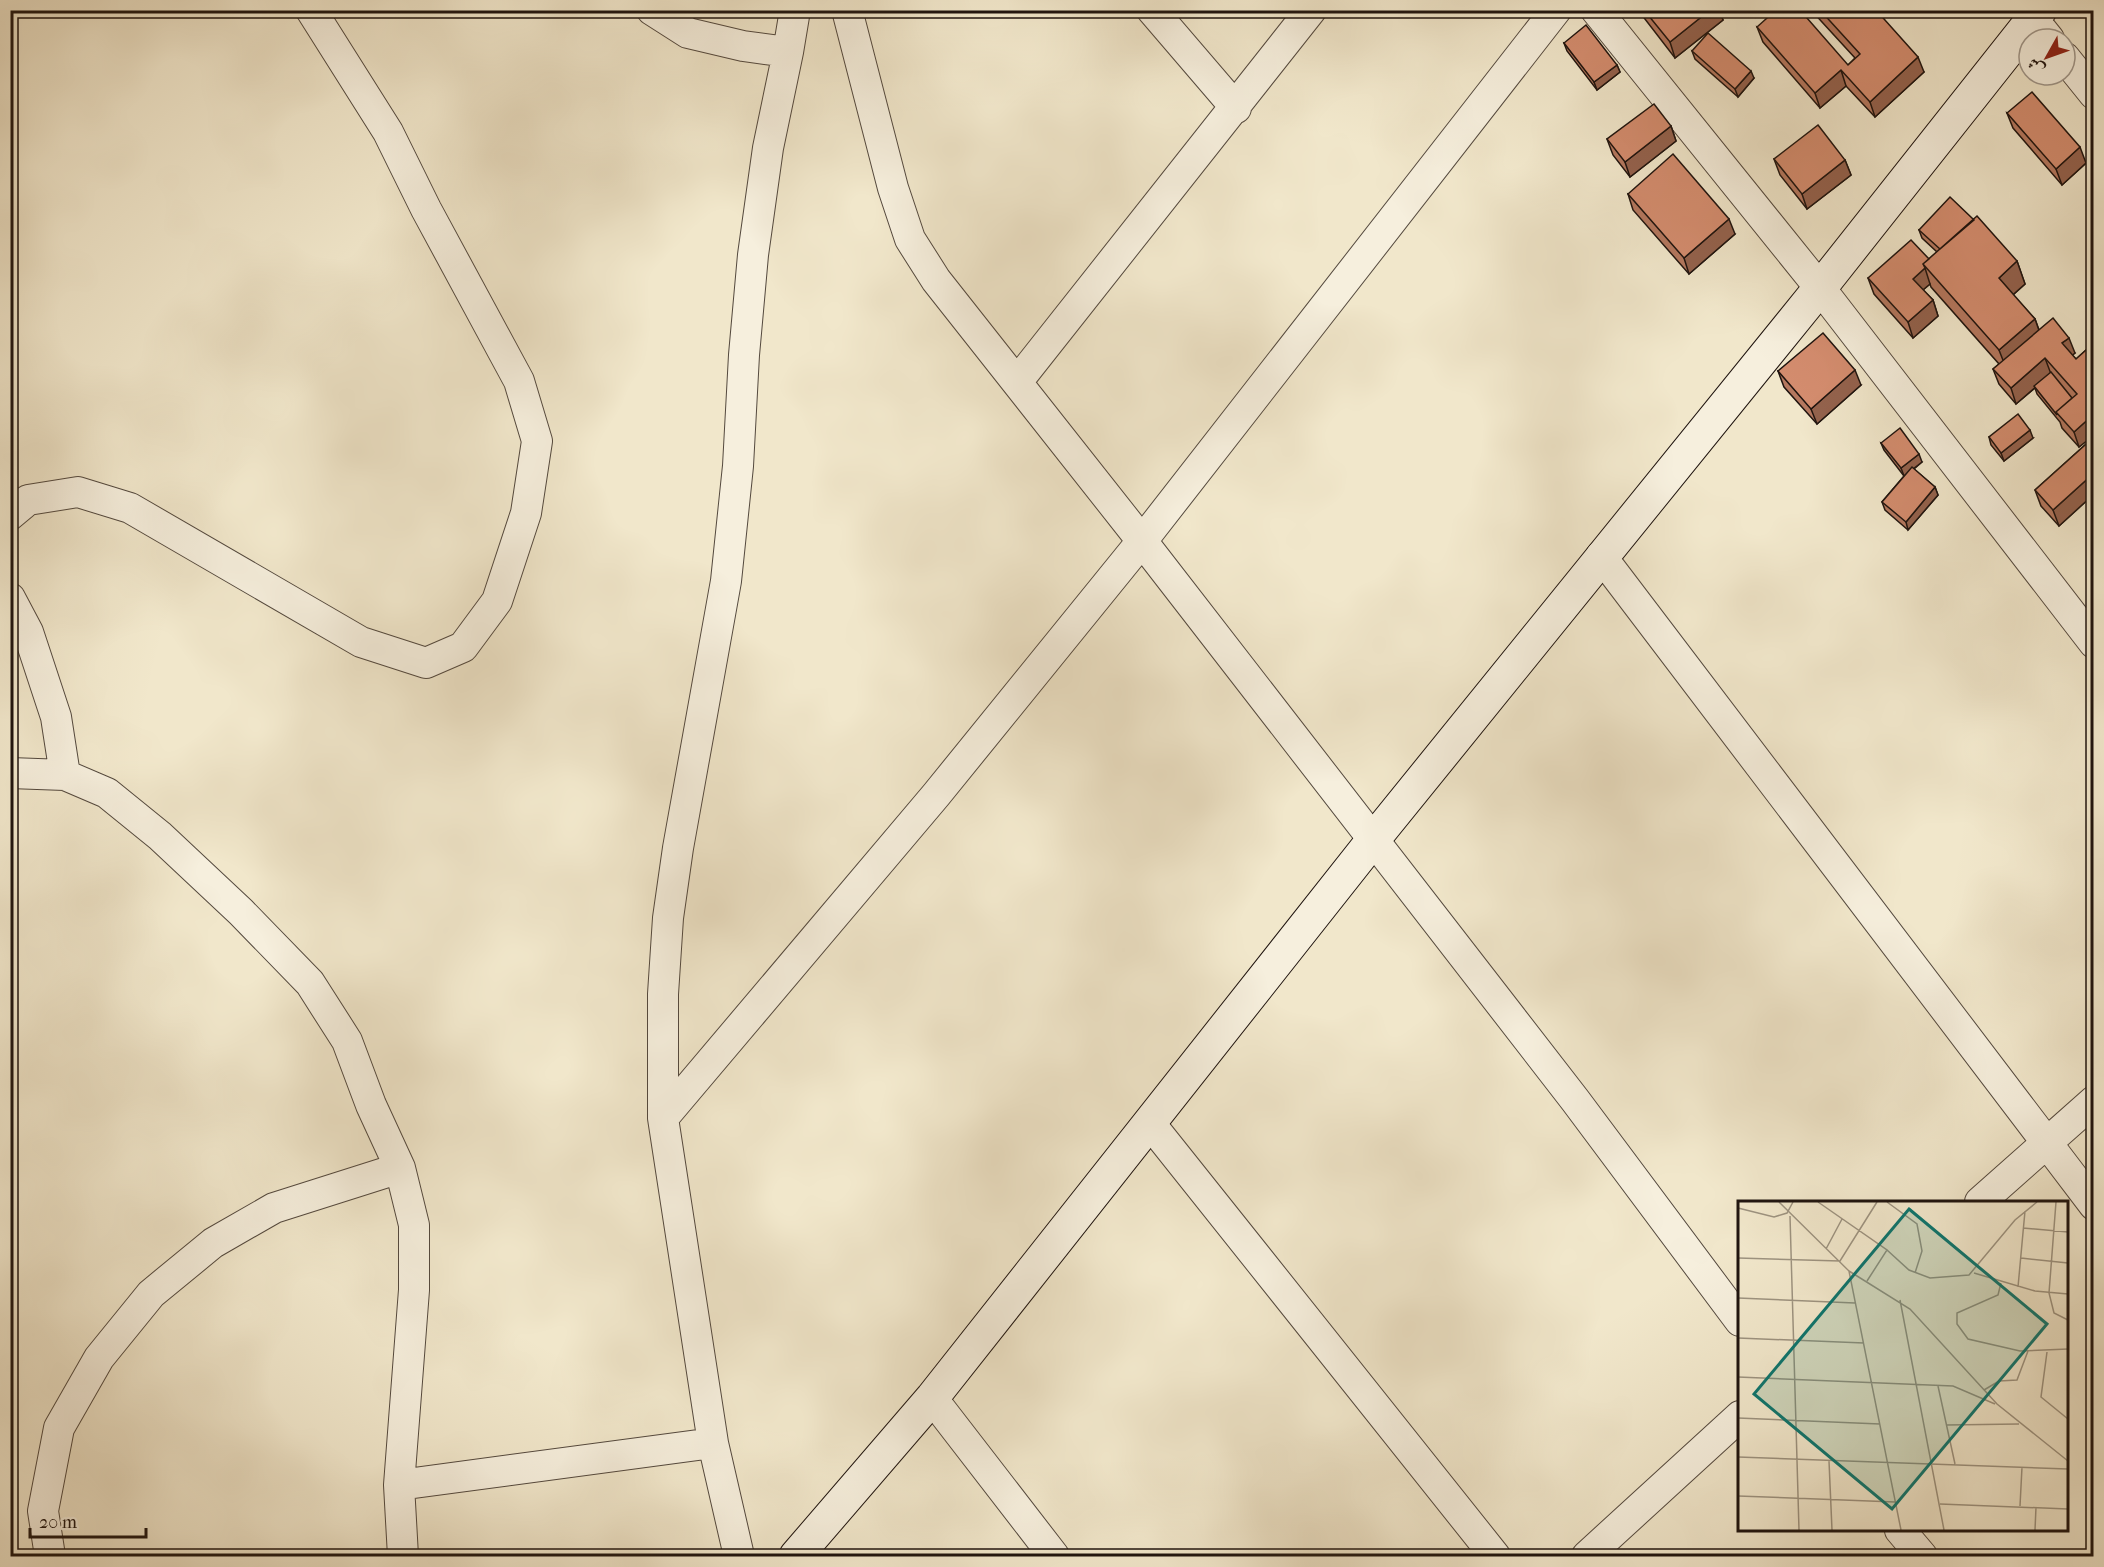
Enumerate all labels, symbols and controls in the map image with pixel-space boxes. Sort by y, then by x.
north arrow [2017,27,2077,87]
text: ش [2024,54,2048,79]
inset map [1738,1201,2068,1531]
scale bar [30,1501,146,1539]
text: 20 m [39,1512,77,1533]

